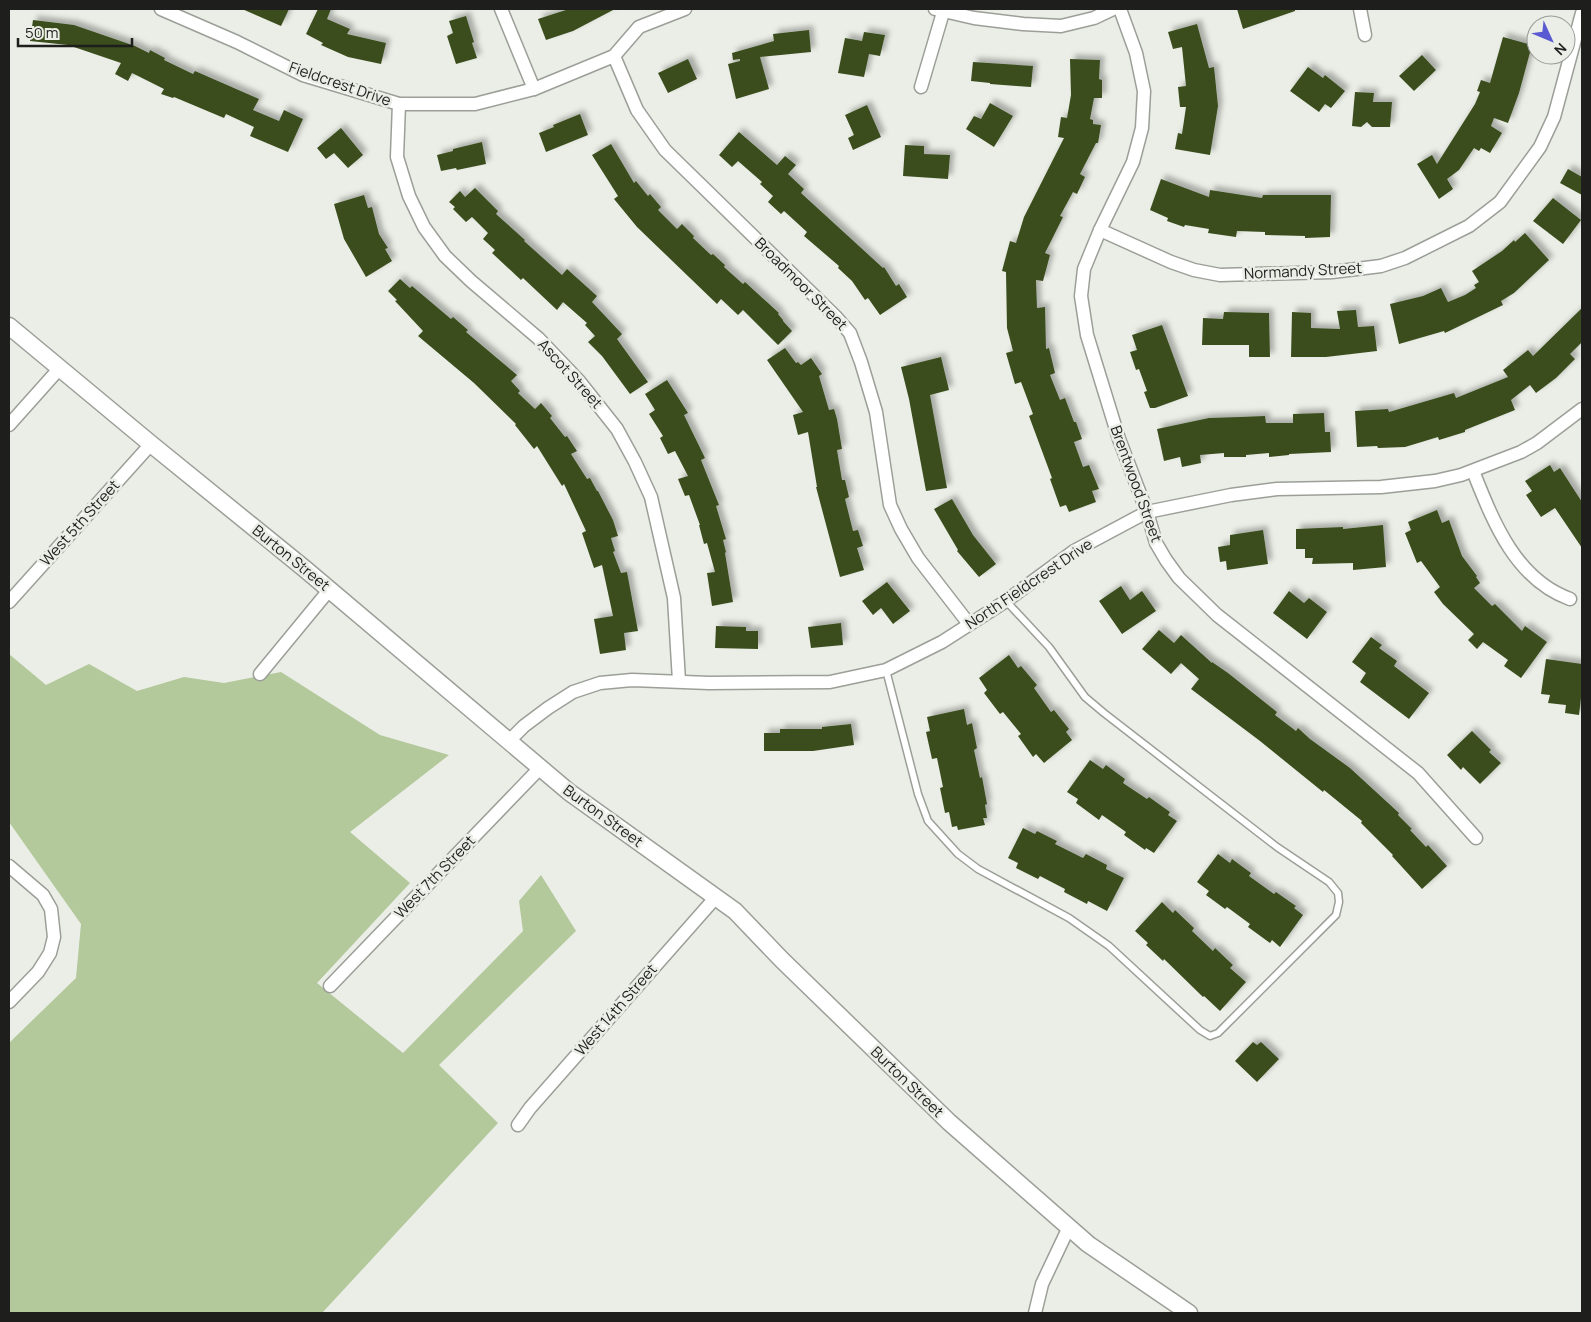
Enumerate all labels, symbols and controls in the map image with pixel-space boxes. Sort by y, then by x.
scale bar [18,15,131,47]
north arrow [1526,15,1576,65]
text: 50 m [25,22,59,43]
text: N [1550,39,1571,60]
street label: Fieldcrest Drive [286,56,394,111]
street label: Broadmoor Street [750,233,852,335]
street label: Normandy Street [1243,257,1363,284]
street label: Ascot Street [533,334,607,413]
street label: Brentwood Street [1106,423,1167,545]
street label: West 5th Street [35,475,124,570]
street label: Burton Street [248,520,334,595]
street label: North Fieldcrest Drive [961,533,1097,634]
street label: Burton Street [559,779,648,852]
street label: West 7th Street [389,830,480,923]
street label: West 14th Street [570,959,661,1060]
street label: Burton Street [866,1041,948,1122]

